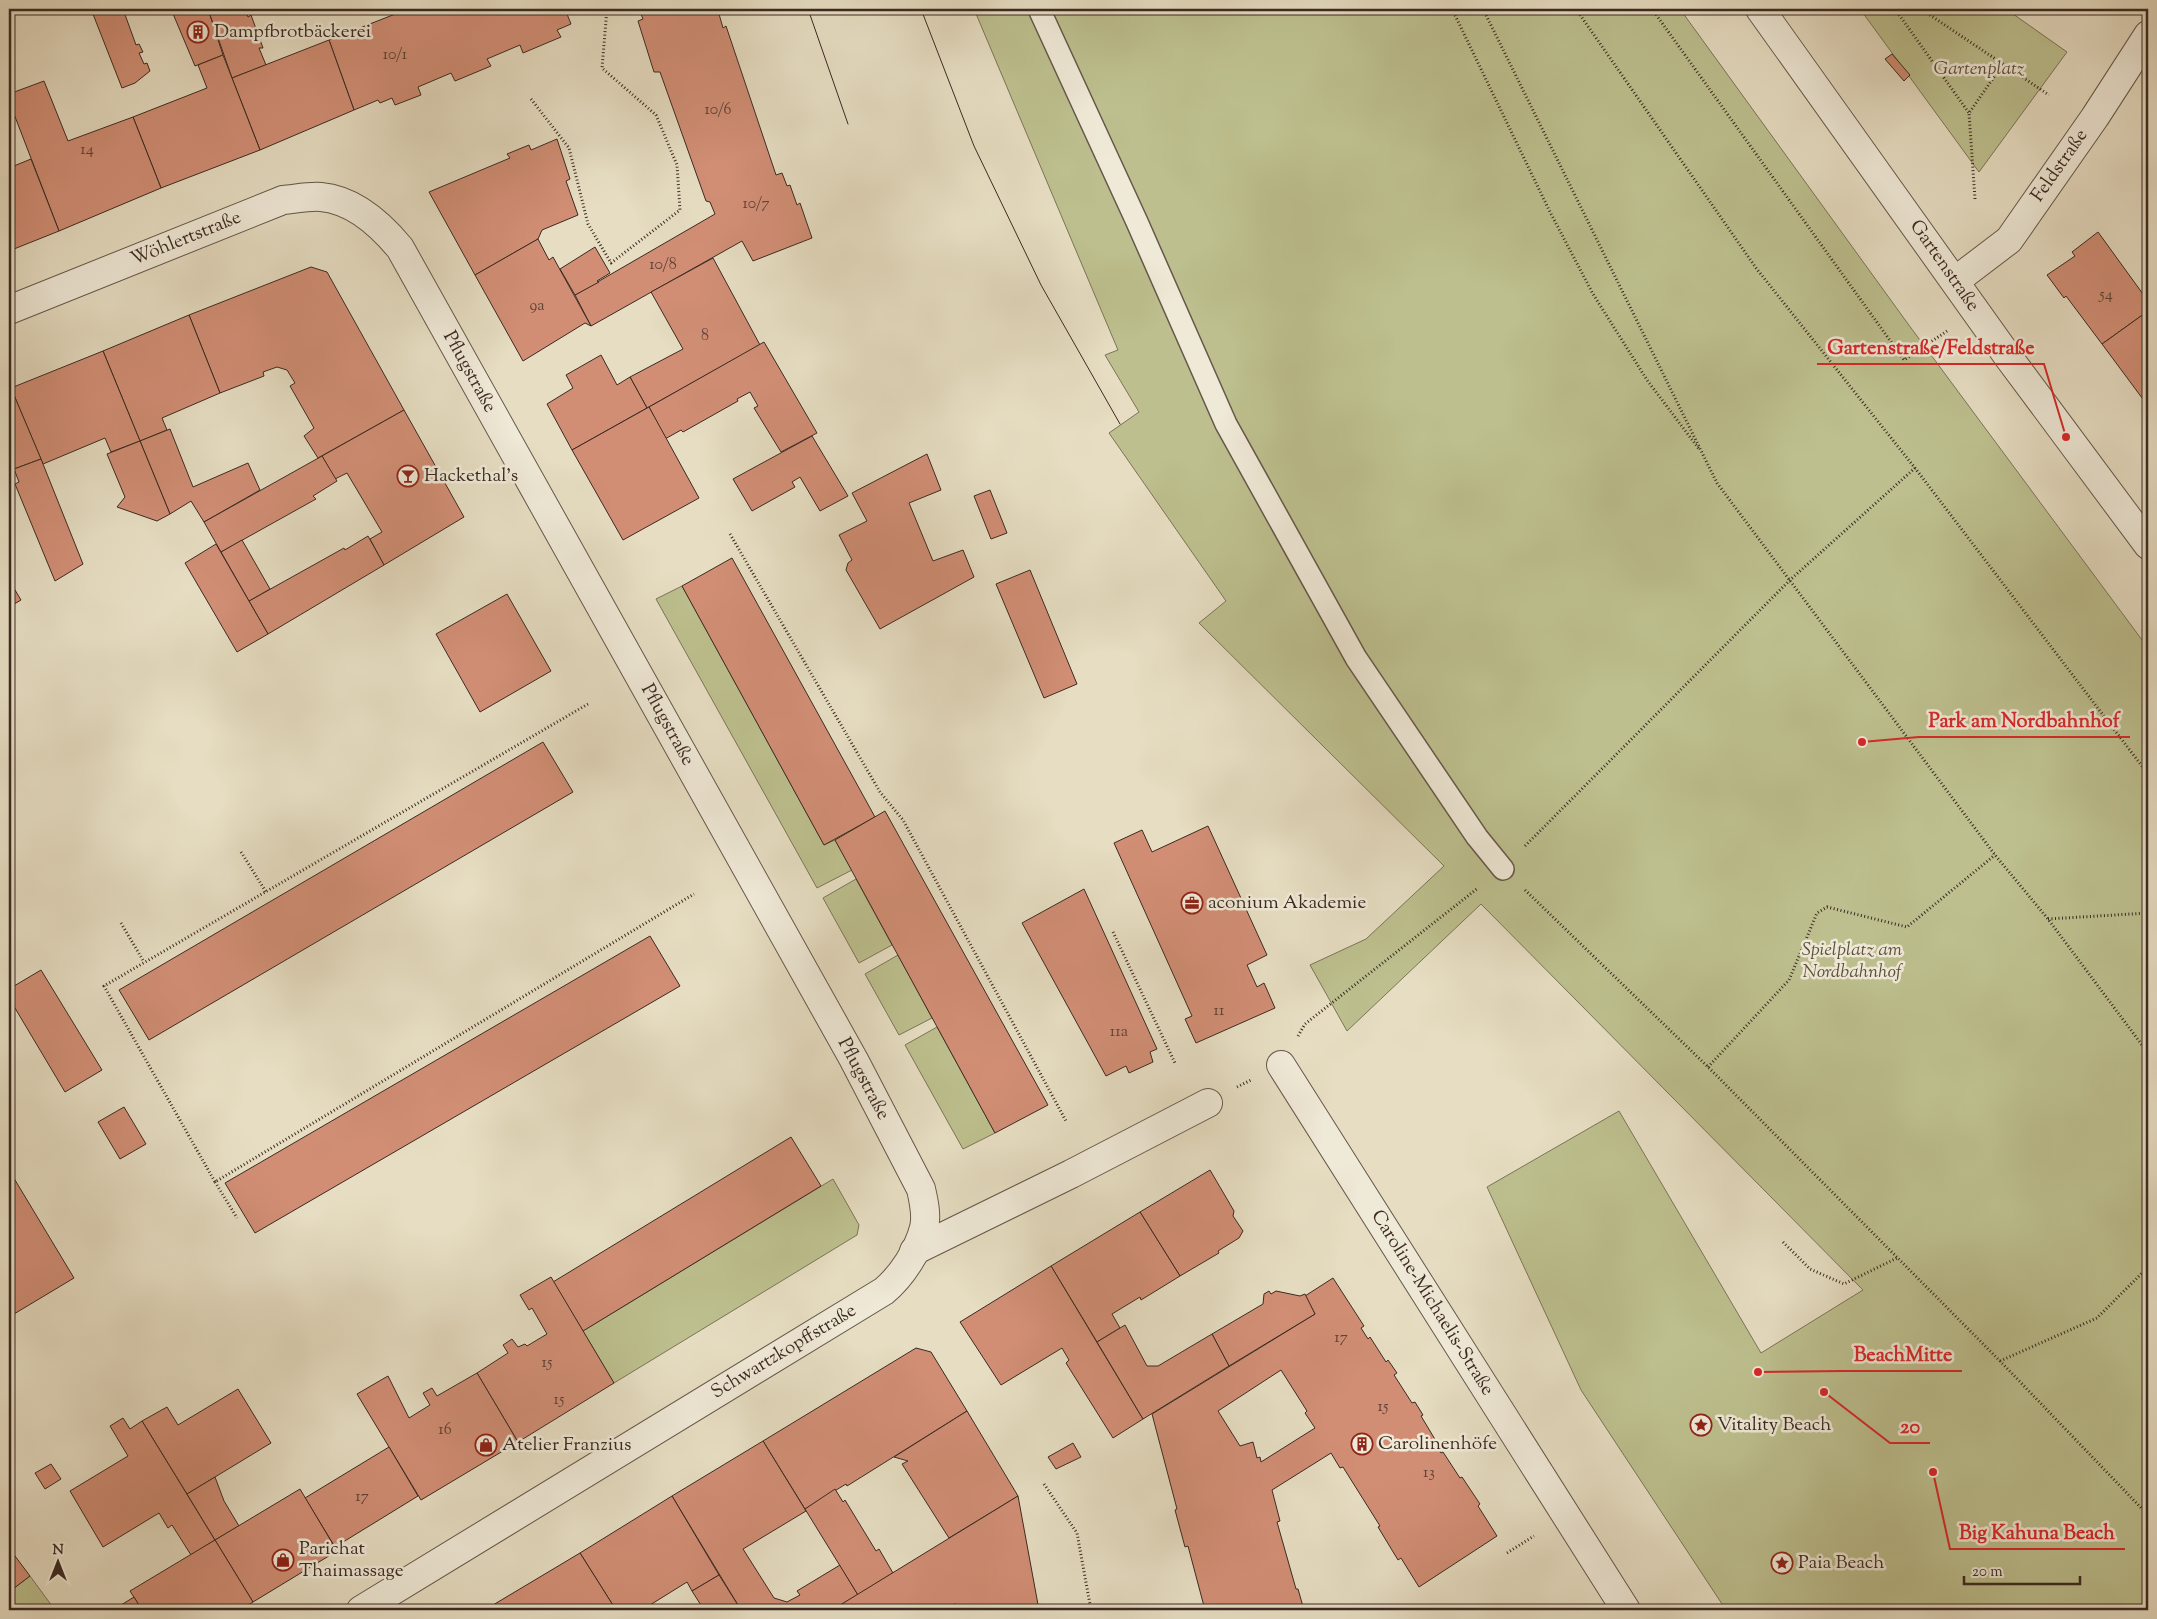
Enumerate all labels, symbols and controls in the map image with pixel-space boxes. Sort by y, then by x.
place label: Dampfbrotbäckerei [214,19,371,46]
building icon: Dampfbrotbäckerei [186,20,210,44]
house number: 10/1 [383,44,408,67]
park label: Gartenplatz [1933,56,2025,83]
house number: 10/6 [705,99,732,122]
street label: Feldstraße [2025,124,2095,208]
house number: 14 [80,139,94,162]
house number: 10/7 [743,193,770,216]
street label: Wöhlertstraße [127,205,245,273]
street label: Gartenstraße [1902,215,1986,317]
house number: 10/8 [649,254,677,277]
house number: 54 [2098,284,2113,307]
house number: 9a [529,295,545,318]
house number: 8 [701,325,709,348]
street label: Pflugstraße [435,326,503,418]
callout: Gartenstraße/Feldstraße [1817,329,2044,364]
text: Gartenstraße/Feldstraße [1827,335,2035,364]
place label: Hackethal's [424,463,518,490]
bar icon: Hackethal's [396,464,420,488]
street label: Pflugstraße [633,679,701,771]
callout: Park am Nordbahnhof [1919,702,2130,737]
text: Park am Nordbahnhof [1928,708,2122,737]
place label: aconium Akademie [1208,890,1366,917]
office icon: aconium Akademie [1180,891,1204,915]
park label: Spielplatz am Nordbahnhof [1802,937,1904,986]
house number: 11 [1214,1000,1225,1023]
house number: 11a [1110,1021,1129,1044]
street label: Pflugstraße [830,1033,896,1125]
street label: Caroline-Michaelis-Straße [1364,1205,1500,1401]
street label: Schwartzkopffstraße [706,1298,862,1406]
house number: 17 [1334,1327,1348,1350]
callout: BeachMitte [1843,1336,1962,1371]
text: BeachMitte [1854,1342,1952,1371]
house number: 15 [542,1352,553,1375]
house number: 15 [554,1389,565,1412]
house number: 15 [1378,1396,1389,1419]
callout: 20 [1890,1408,1930,1443]
place label: Vitality Beach [1717,1412,1831,1439]
place icon: Vitality Beach [1689,1413,1713,1437]
text: 20 [1900,1414,1920,1443]
house number: 16 [438,1419,452,1442]
place label: Carolinenhöfe [1378,1431,1497,1458]
place label: Atelier Franzius [502,1432,631,1459]
building icon: Carolinenhöfe [1350,1432,1374,1456]
shop icon: Atelier Franzius [474,1433,498,1457]
house number: 13 [1423,1462,1435,1485]
house number: 17 [355,1486,369,1509]
callout: Big Kahuna Beach [1950,1514,2125,1549]
text: Big Kahuna Beach [1959,1520,2115,1549]
north arrow [32,1536,82,1586]
place label: Parichat Thaimassage [299,1536,404,1585]
text: N [52,1541,64,1561]
shop icon: Parichat Thaimassage [271,1548,295,1572]
place label: Paia Beach [1798,1550,1884,1577]
place icon: Paia Beach [1770,1551,1794,1575]
scale bar [1964,1554,2081,1586]
text: 20 m [1972,1562,2003,1583]

